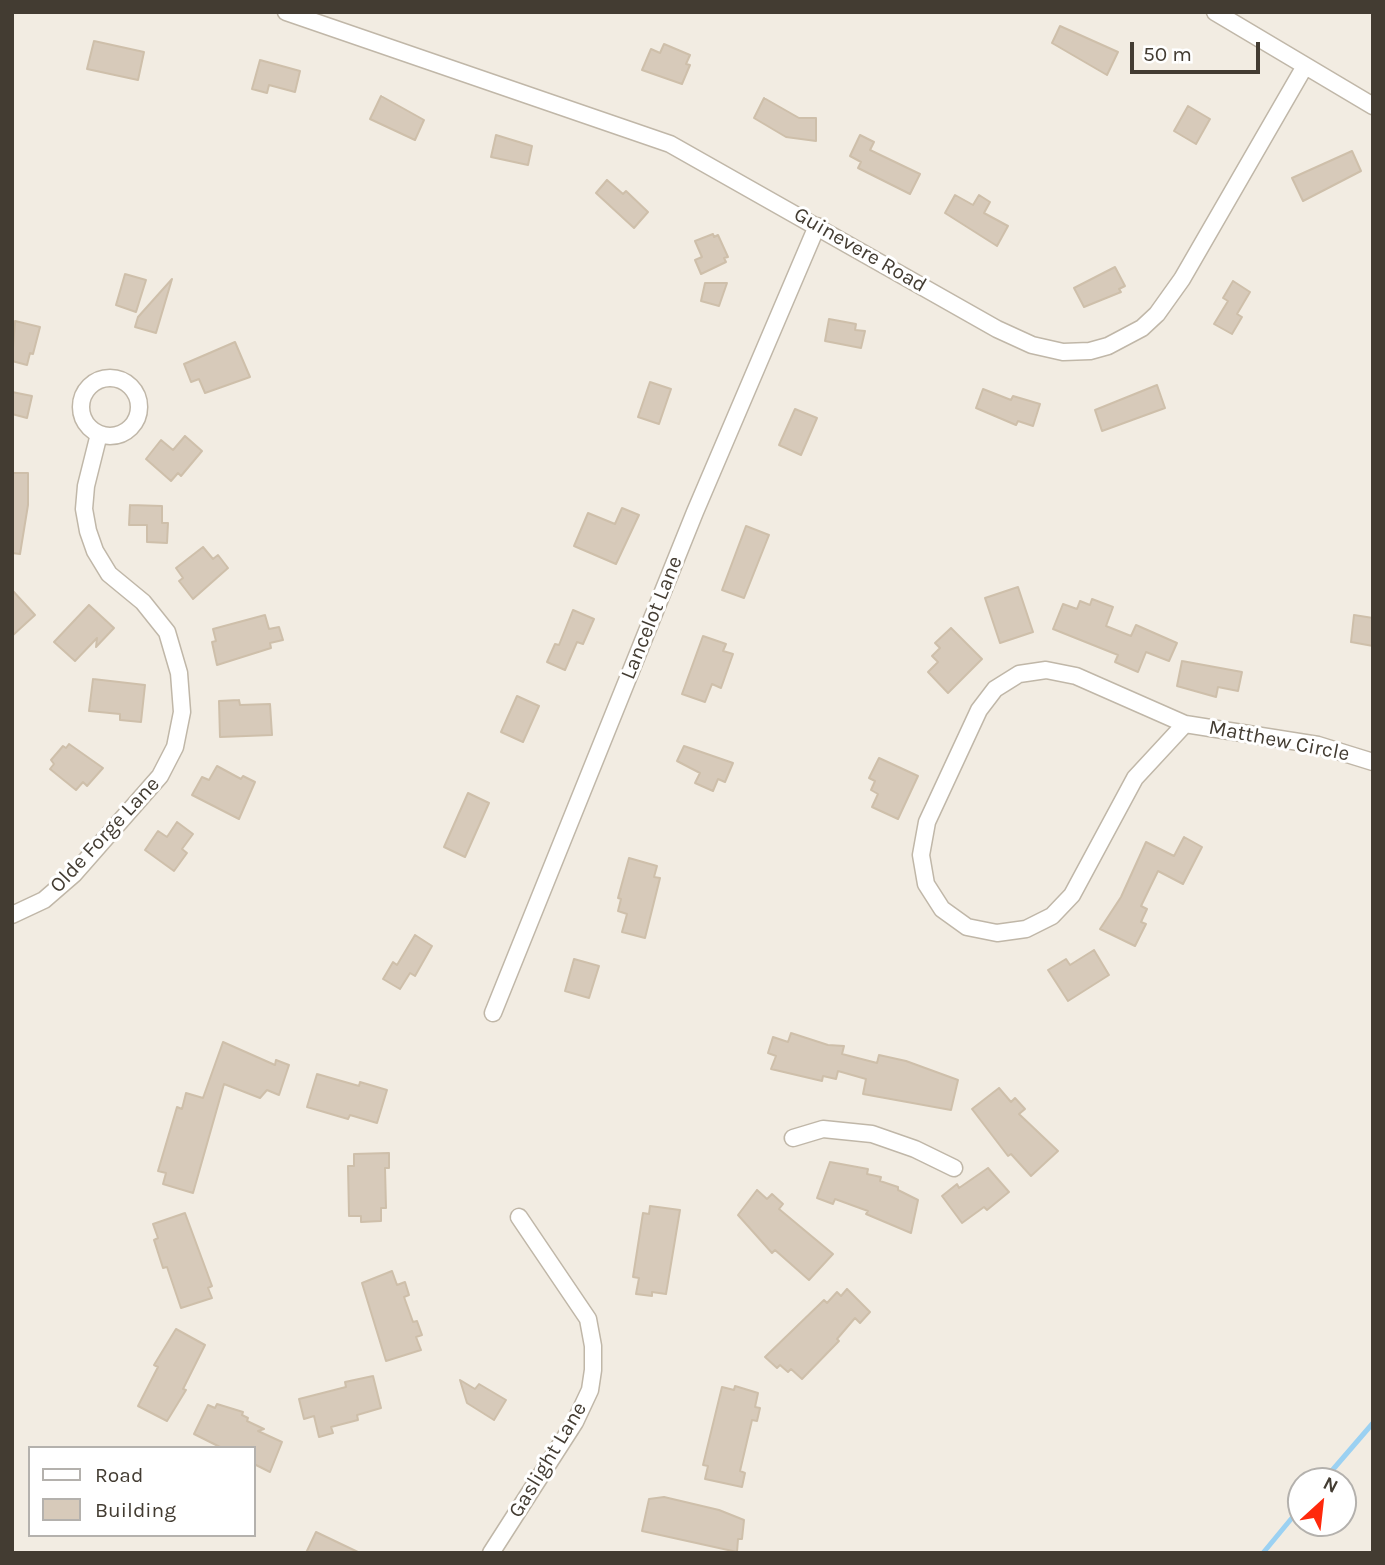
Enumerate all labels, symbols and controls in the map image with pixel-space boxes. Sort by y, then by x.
scale bar [1133,28,1262,72]
text: 50 m [1143,42,1192,66]
street label: Guinevere Road [789,202,931,298]
street label: Lancelot Lane [616,553,688,683]
street label: Matthew Circle [1206,715,1352,767]
street label: Olde Forge Lane [45,772,165,898]
street label: Gaslight Lane [504,1398,592,1522]
legend [28,1446,256,1537]
text: Road [95,1463,143,1487]
north arrow [1287,1467,1357,1537]
text: N [1320,1472,1342,1498]
text: Building [95,1498,176,1522]

